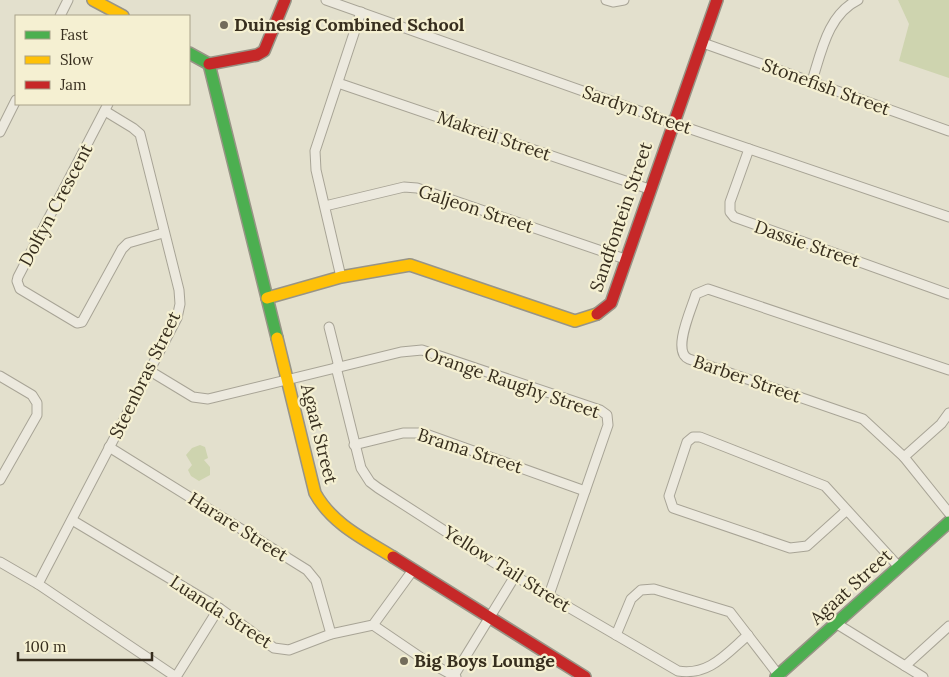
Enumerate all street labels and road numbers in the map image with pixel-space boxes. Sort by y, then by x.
street label: Stonefish Street [759,53,893,120]
street label: Sardyn Street [580,80,695,139]
street label: Makreil Street [434,105,554,166]
street label: Dolfyn Crescent [14,139,98,270]
street label: Sandfontein Street [584,139,657,295]
street label: Galjeon Street [416,179,537,238]
street label: Dassie Street [751,215,863,272]
street label: Steenbras Street [104,307,185,442]
street label: Orange Raughy Street [421,342,603,423]
street label: Barber Street [690,349,804,408]
street label: Agaat Street [296,380,343,486]
street label: Brama Street [415,423,526,478]
street label: Harare Street [184,487,292,566]
street label: Yellow Tail Street [439,520,575,617]
street label: Agaat Street [804,544,896,630]
street label: Luanda Street [166,570,277,653]

